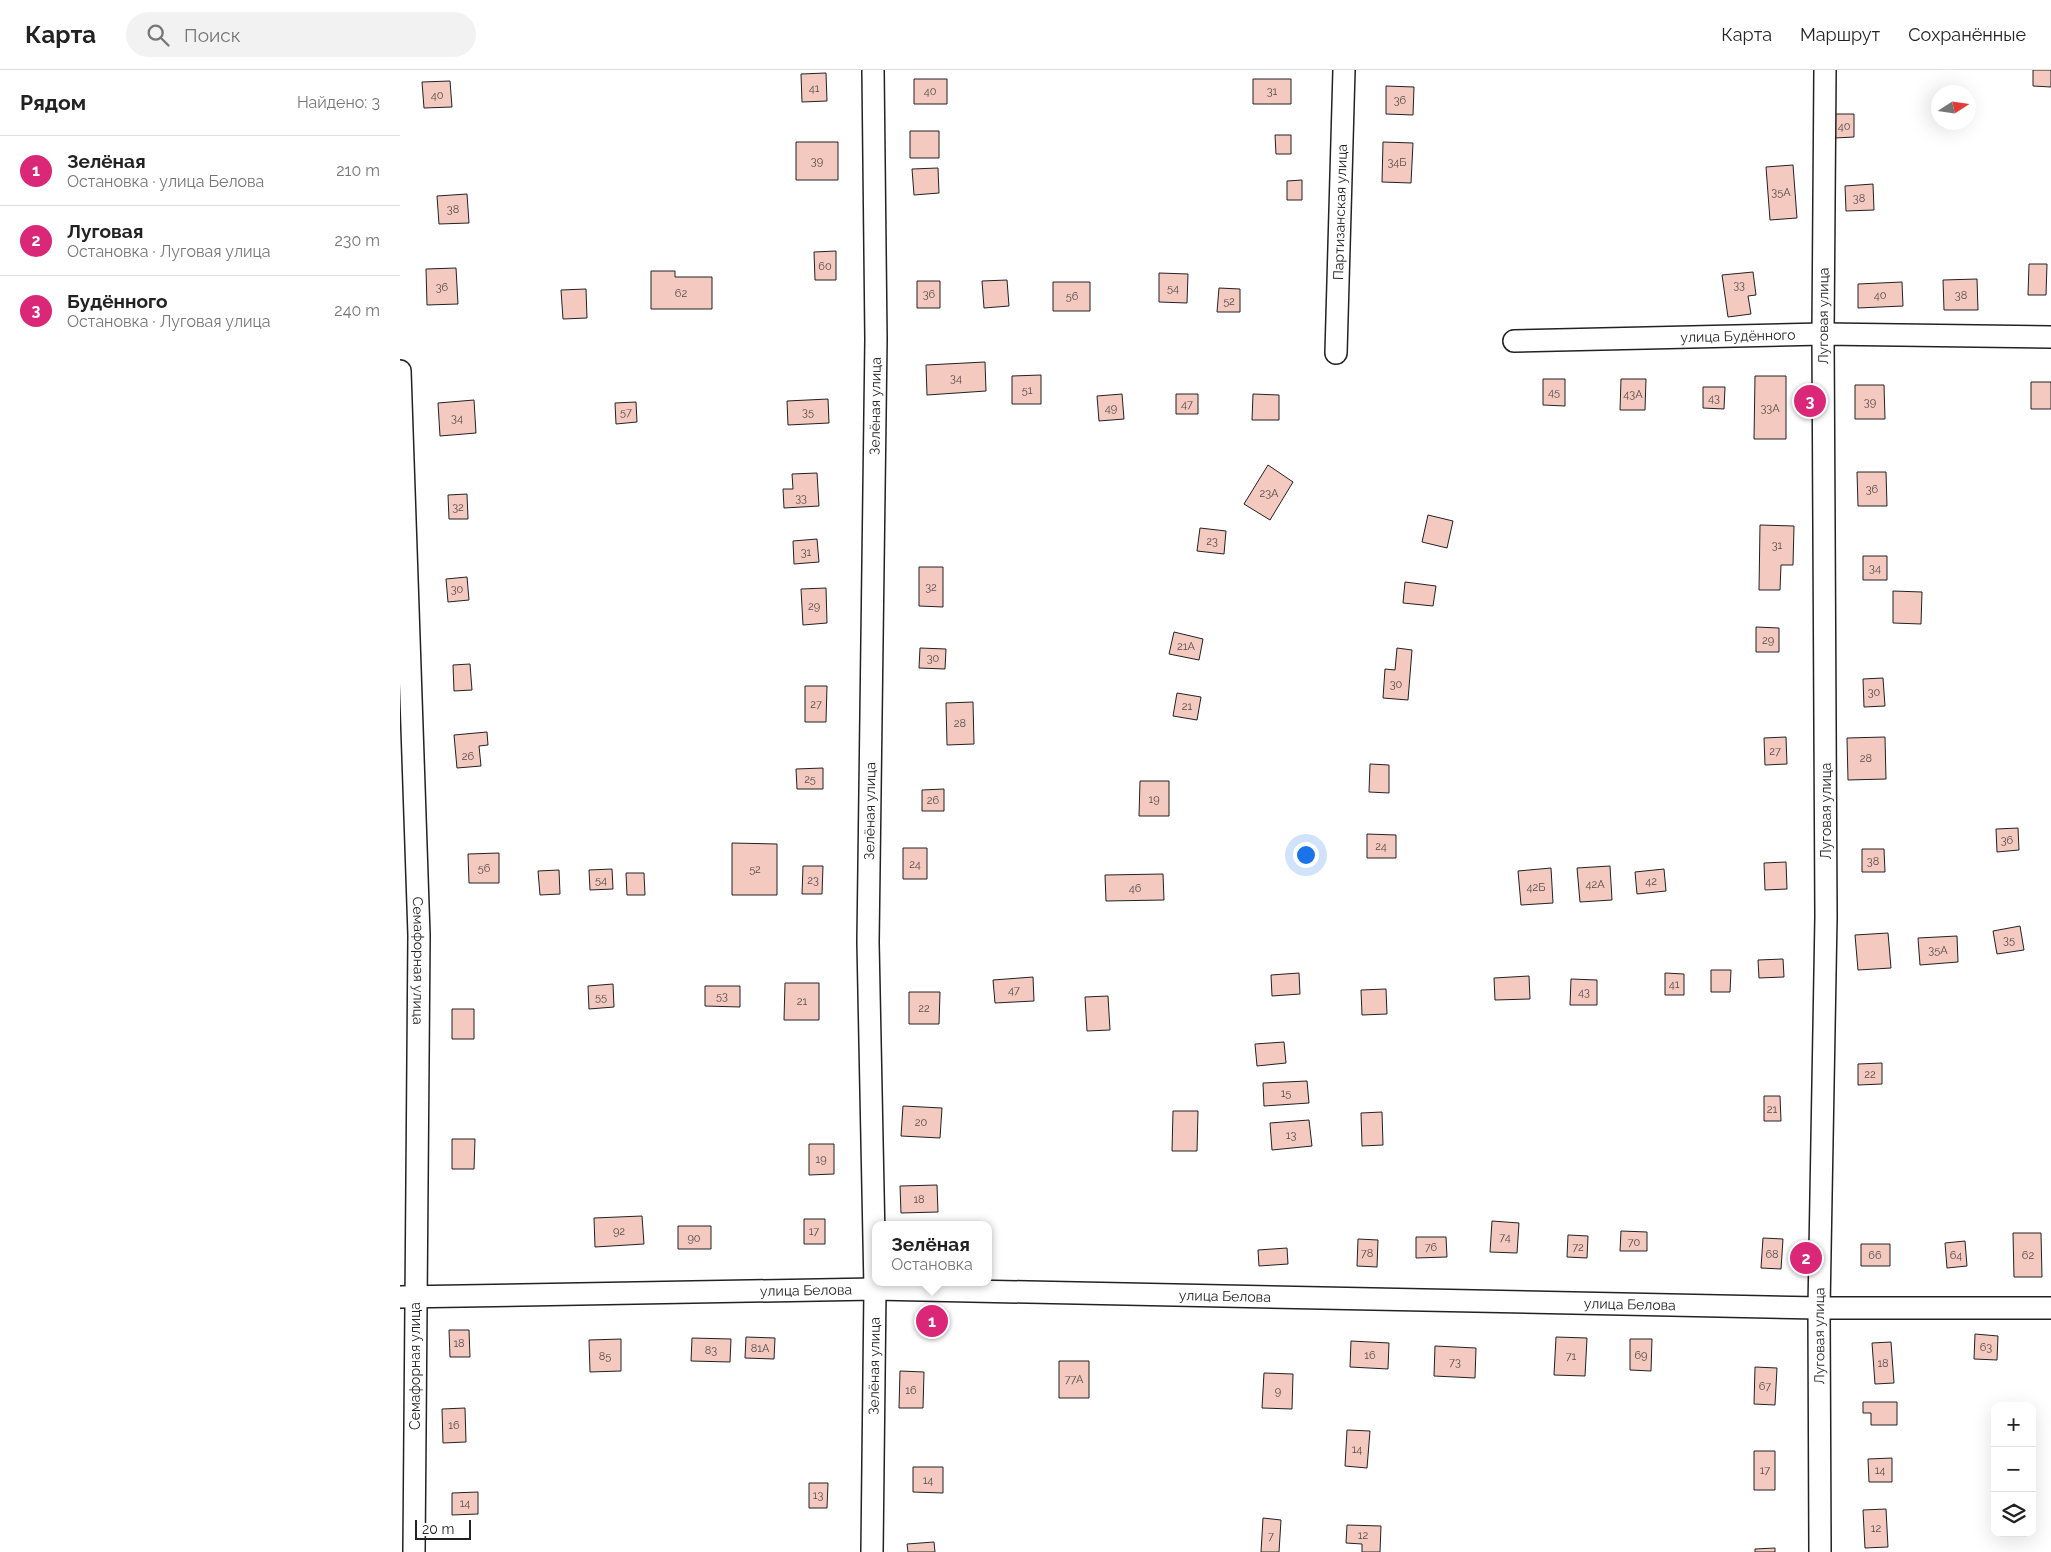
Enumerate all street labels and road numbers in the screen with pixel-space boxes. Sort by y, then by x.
street label: Партизанская улица [1330,144,1350,280]
street label: Луговая улица [1815,267,1832,365]
street label: улица Будённого [1680,327,1796,345]
street label: Зелёная улица [866,357,884,455]
street label: Зелёная улица [861,762,878,860]
street label: Луговая улица [1818,763,1834,859]
street label: Семафорная улица [410,896,427,1025]
street label: улица Белова [760,1281,852,1299]
street label: улица Белова [1179,1287,1271,1305]
street label: Луговая улица [1811,1287,1827,1385]
street label: улица Белова [1584,1295,1676,1313]
street label: Семафорная улица [407,1302,423,1430]
street label: Зелёная улица [866,1317,883,1415]

